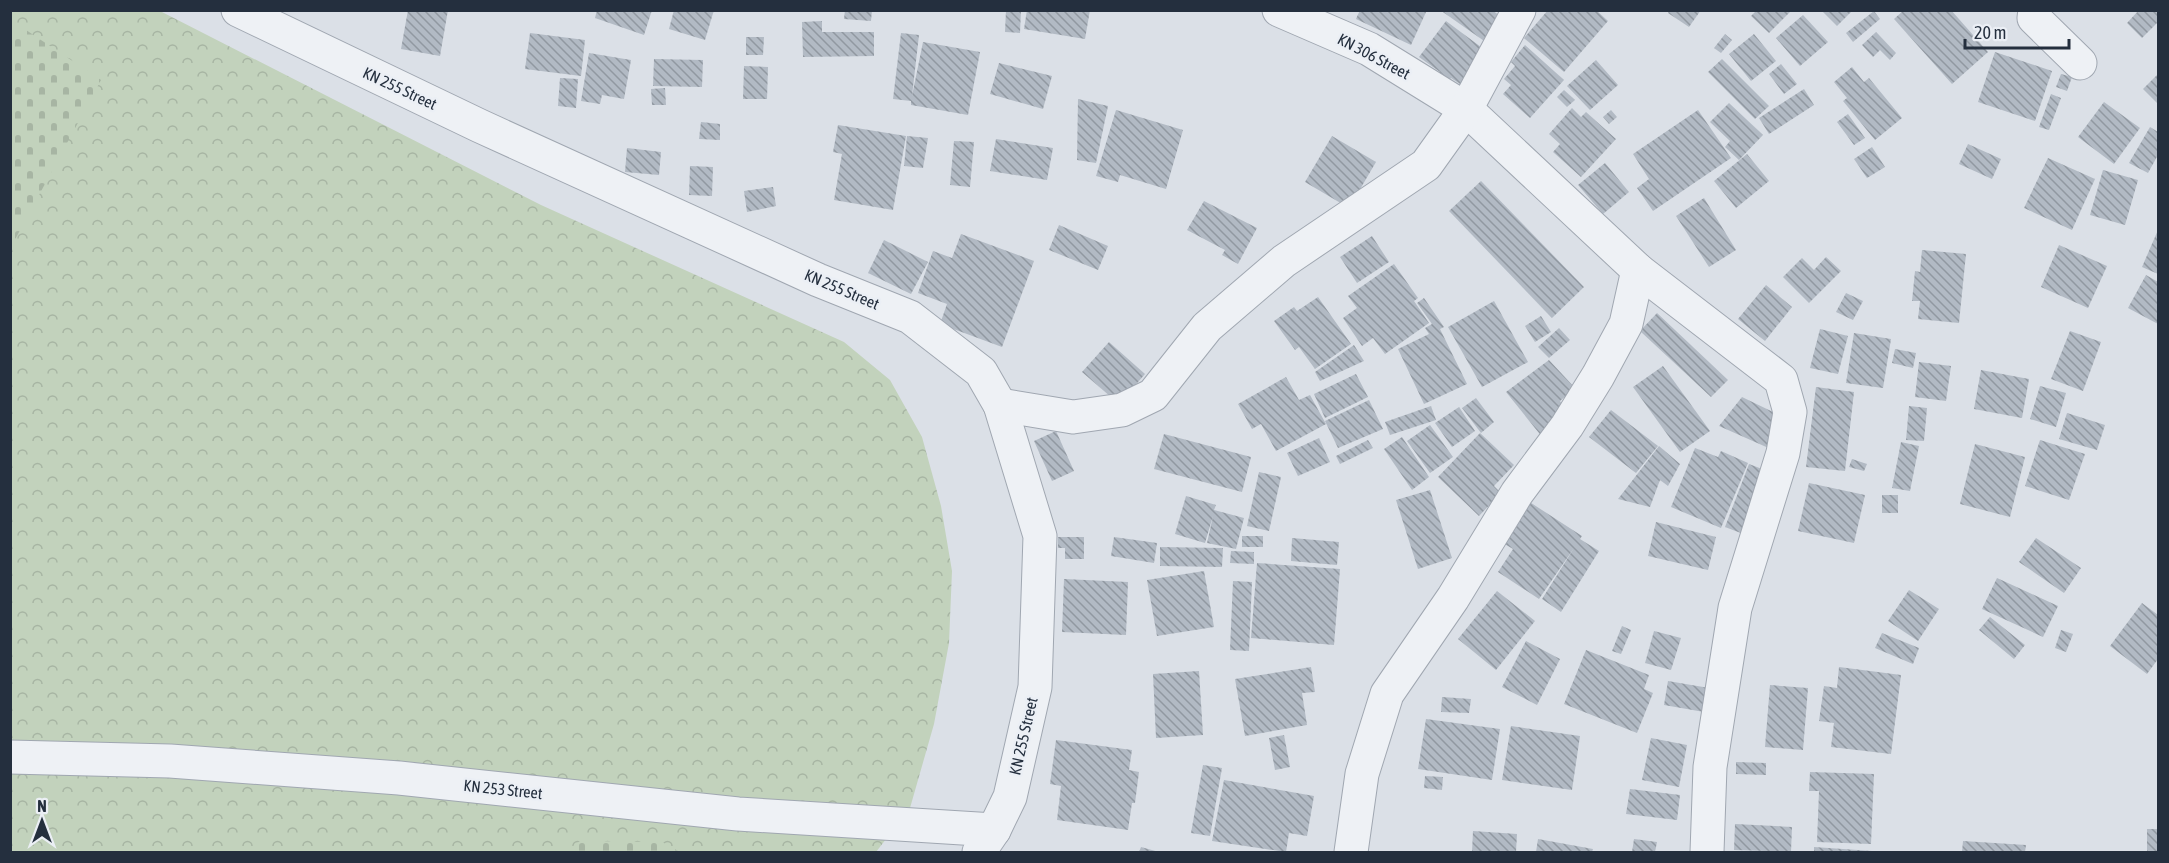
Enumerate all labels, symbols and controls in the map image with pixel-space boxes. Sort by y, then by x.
scale bar [1965,12,2068,50]
text: 20 m [1974,22,2006,43]
street label: KN 306 Street [1335,29,1414,83]
street label: KN 255 Street [360,63,440,113]
street label: KN 255 Street [802,265,882,313]
street label: KN 255 Street [1005,695,1041,777]
street label: KN 253 Street [463,776,544,802]
north arrow [12,791,72,851]
text: N [37,797,47,815]

